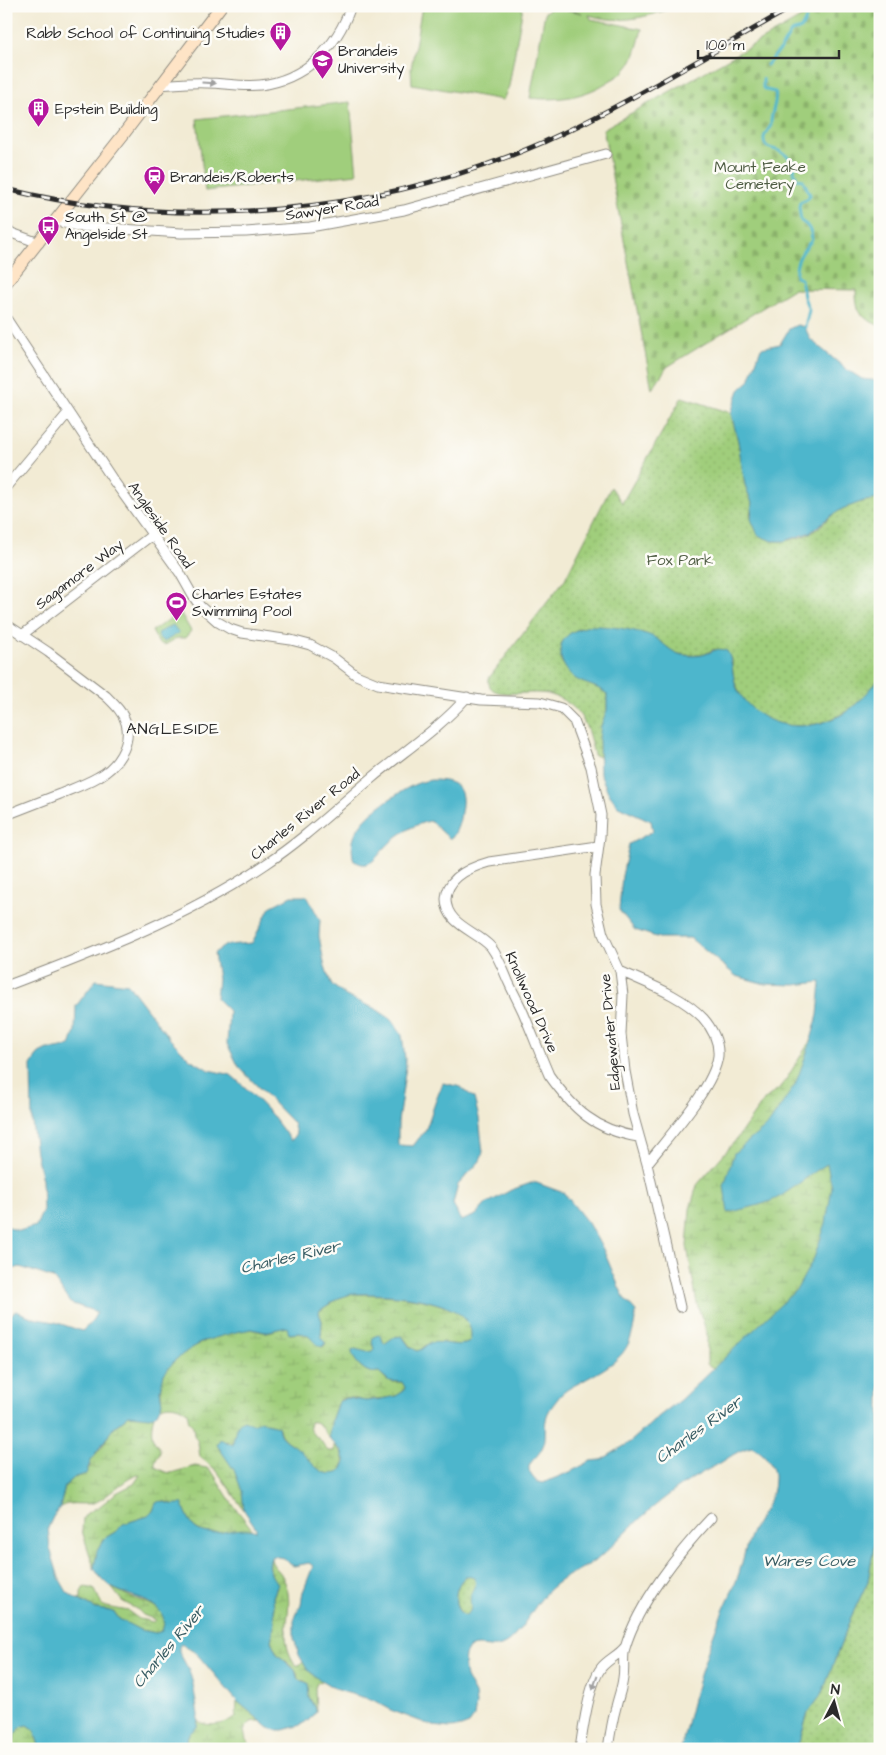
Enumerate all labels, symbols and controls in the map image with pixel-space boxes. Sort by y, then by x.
building icon: Rabb School of Continuing Studies [269,21,293,52]
place label: Rabb School of Continuing Studies [26,23,265,45]
scale bar [698,28,840,60]
text: 100 m [706,35,745,56]
place label: Brandeis University [338,41,404,80]
school or university icon: Brandeis University [310,48,334,79]
one-way arrow [201,80,217,88]
building icon: Epstein Building [27,97,51,128]
place label: Epstein Building [55,99,158,121]
park label: Mount Feake Cemetery [714,157,806,196]
station icon: Brandeis/Roberts [142,165,166,196]
place label: Brandeis/Roberts [170,167,295,188]
street label: Sawyer Road [284,191,381,227]
place label: South St @ Angelside St [65,207,148,246]
bus stop icon: South St @ Angelside St [37,214,61,245]
street label: Angleside Road [122,478,198,574]
street label: Sagamore Way [31,534,128,615]
park label: Fox Park [647,550,713,571]
place label: Charles Estates Swimming Pool [192,584,302,623]
sports icon: Charles Estates Swimming Pool [164,591,188,622]
district label: ANGLESIDE [126,718,220,740]
street label: Charles River Road [246,763,365,865]
street label: Knollwood Drive [500,948,563,1056]
street label: Edgewater Drive [595,973,627,1091]
water label: Charles River [238,1234,344,1279]
water label: Charles River [651,1390,748,1469]
water label: Wares Cove [763,1550,857,1572]
water label: Charles River [128,1599,211,1693]
one-way arrow [591,1676,599,1691]
north arrow [808,1678,858,1728]
text: N [830,1680,841,1700]

